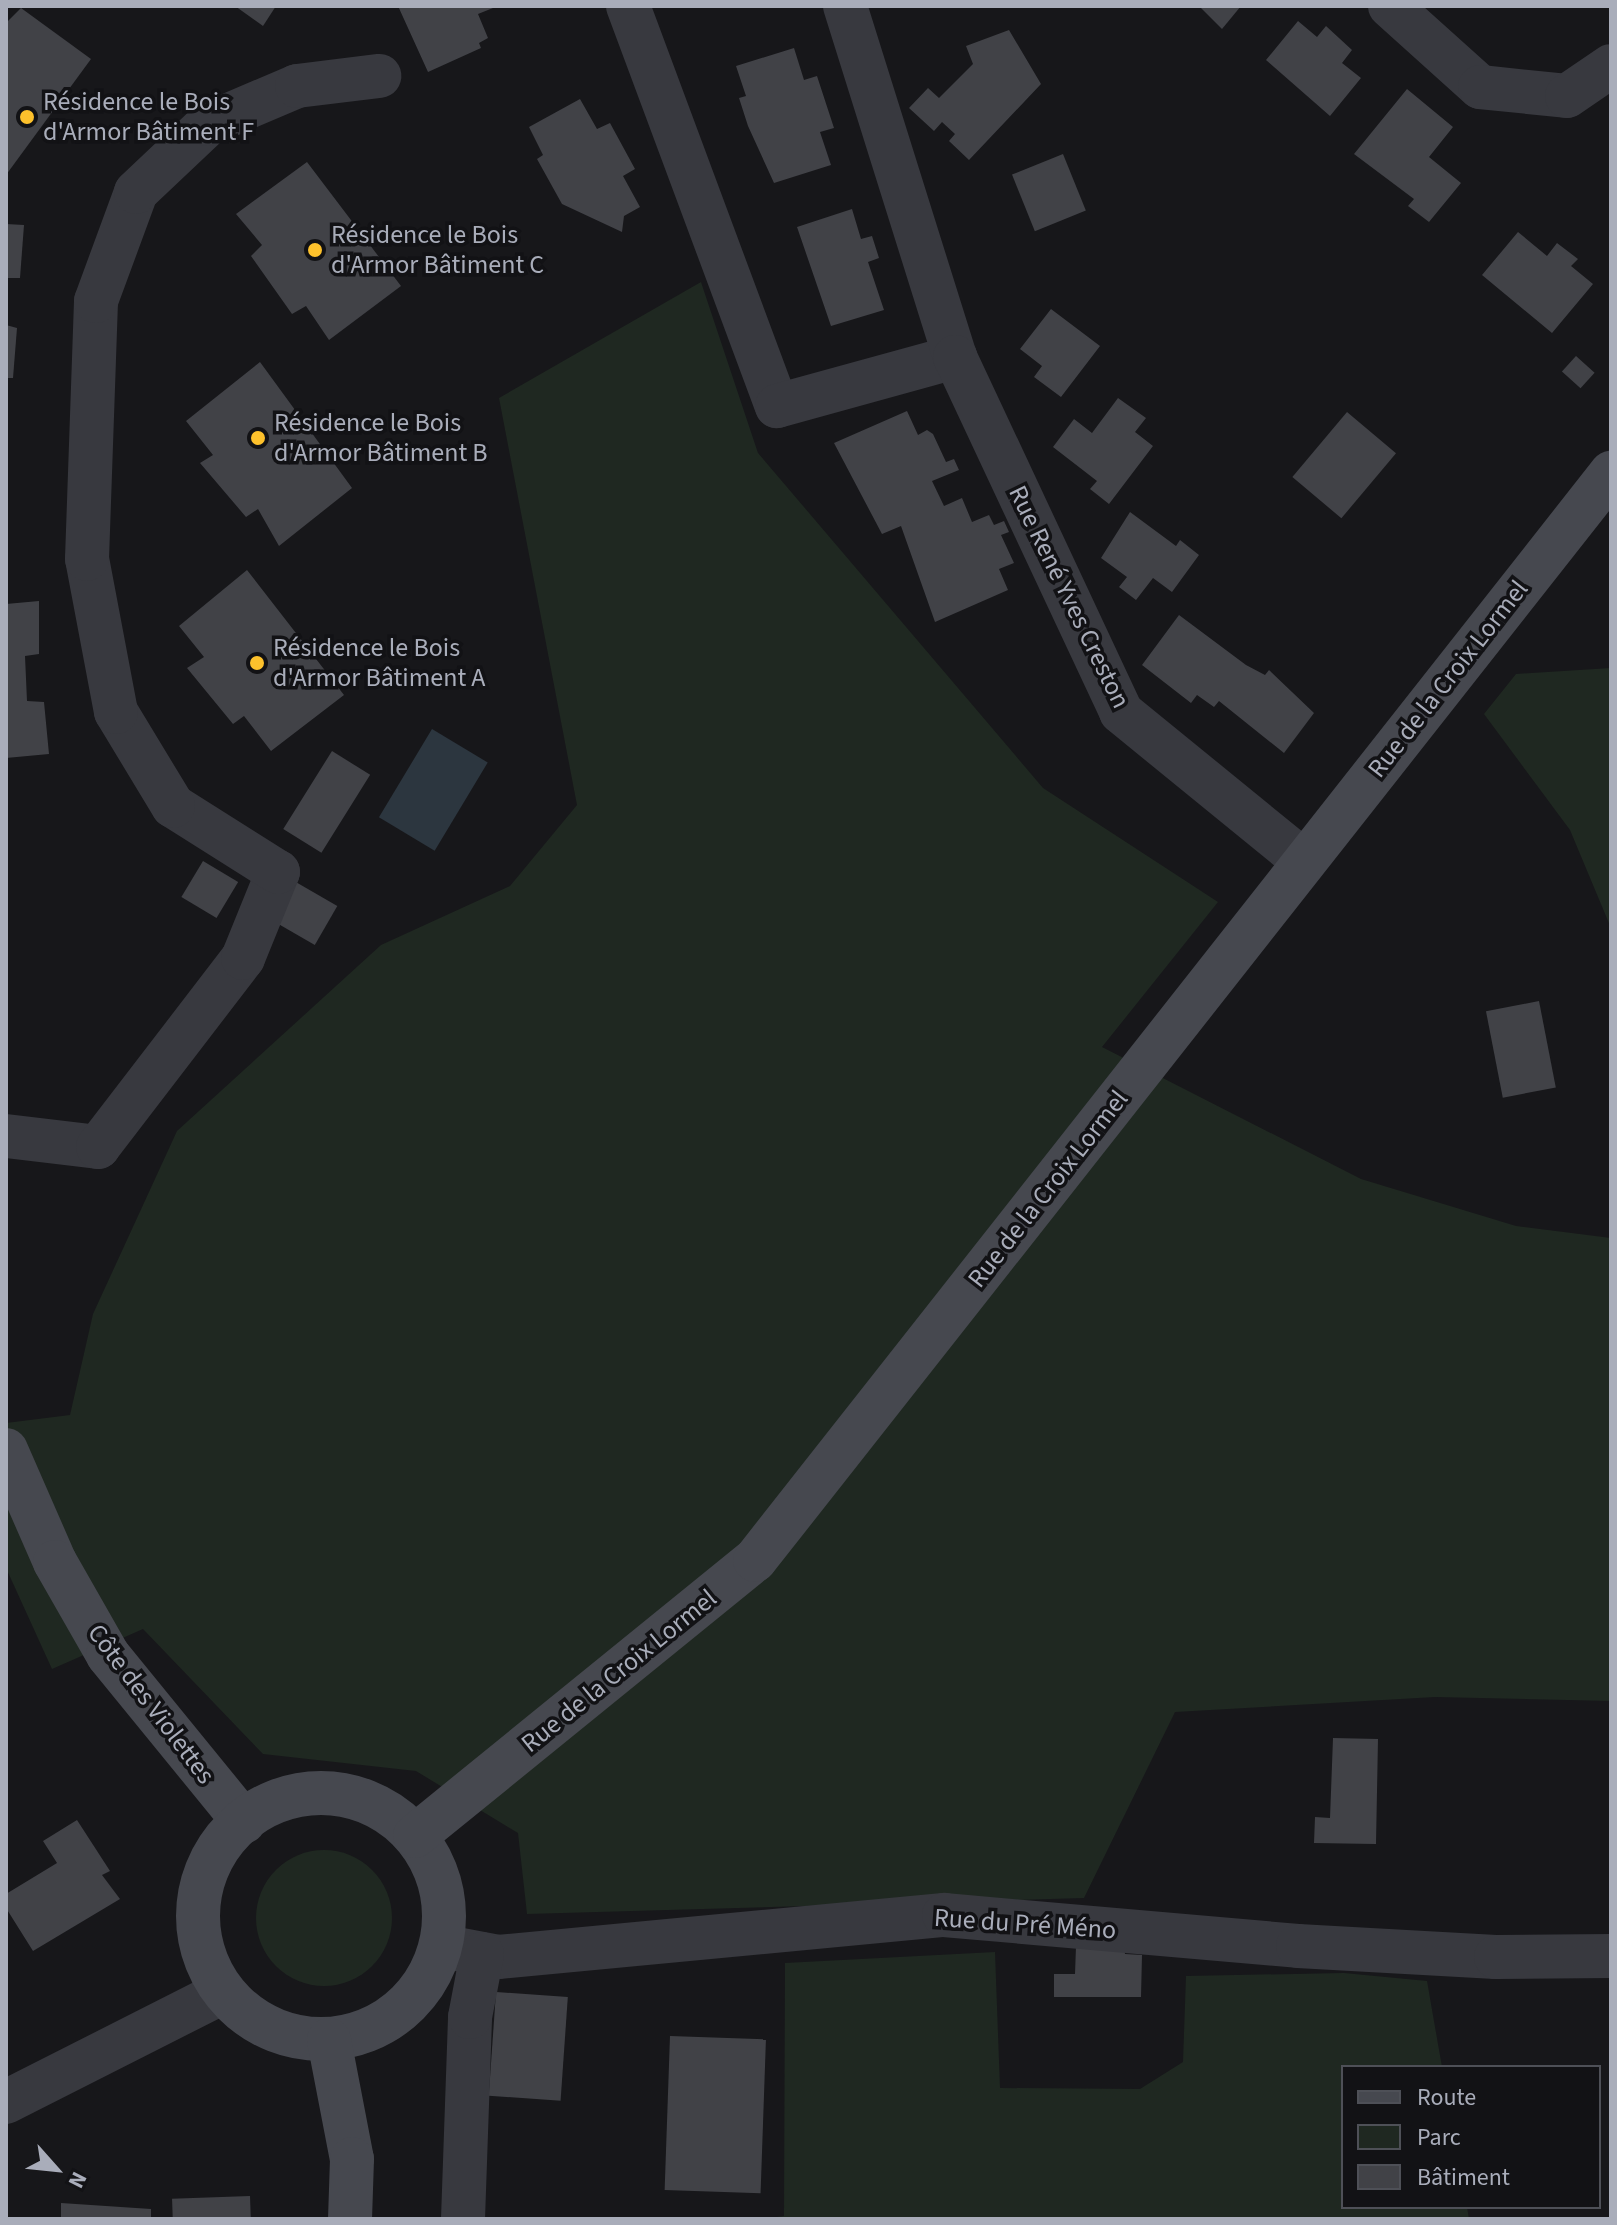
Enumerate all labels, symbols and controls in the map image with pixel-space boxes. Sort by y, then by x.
place label: Résidence le Bois d'Armor Bâtiment F [43,86,254,148]
marker: Résidence le Bois d'Armor Bâtiment F [18,108,36,126]
place label: Résidence le Bois d'Armor Bâtiment C [331,219,544,280]
marker: Résidence le Bois d'Armor Bâtiment C [306,241,324,259]
place label: Résidence le Bois d'Armor Bâtiment B [274,407,488,468]
marker: Résidence le Bois d'Armor Bâtiment B [249,429,267,447]
street label: Rue René Yves Creston [1002,481,1136,713]
street label: Rue de la Croix Lormel [1361,574,1535,784]
place label: Résidence le Bois d'Armor Bâtiment A [273,632,485,694]
marker: Résidence le Bois d'Armor Bâtiment A [248,654,266,672]
street label: Rue de la Croix Lormel [961,1084,1135,1294]
street label: Rue de la Croix Lormel [515,1583,723,1759]
street label: Côte des Violettes [81,1618,221,1790]
street label: Rue du Pré Méno [933,1902,1117,1946]
legend [1341,2065,1601,2209]
text: Route [1417,2080,1476,2115]
text: Parc [1417,2120,1461,2155]
north arrow [16,2129,96,2209]
text: Bâtiment [1417,2160,1510,2195]
text: N [60,2166,95,2194]

